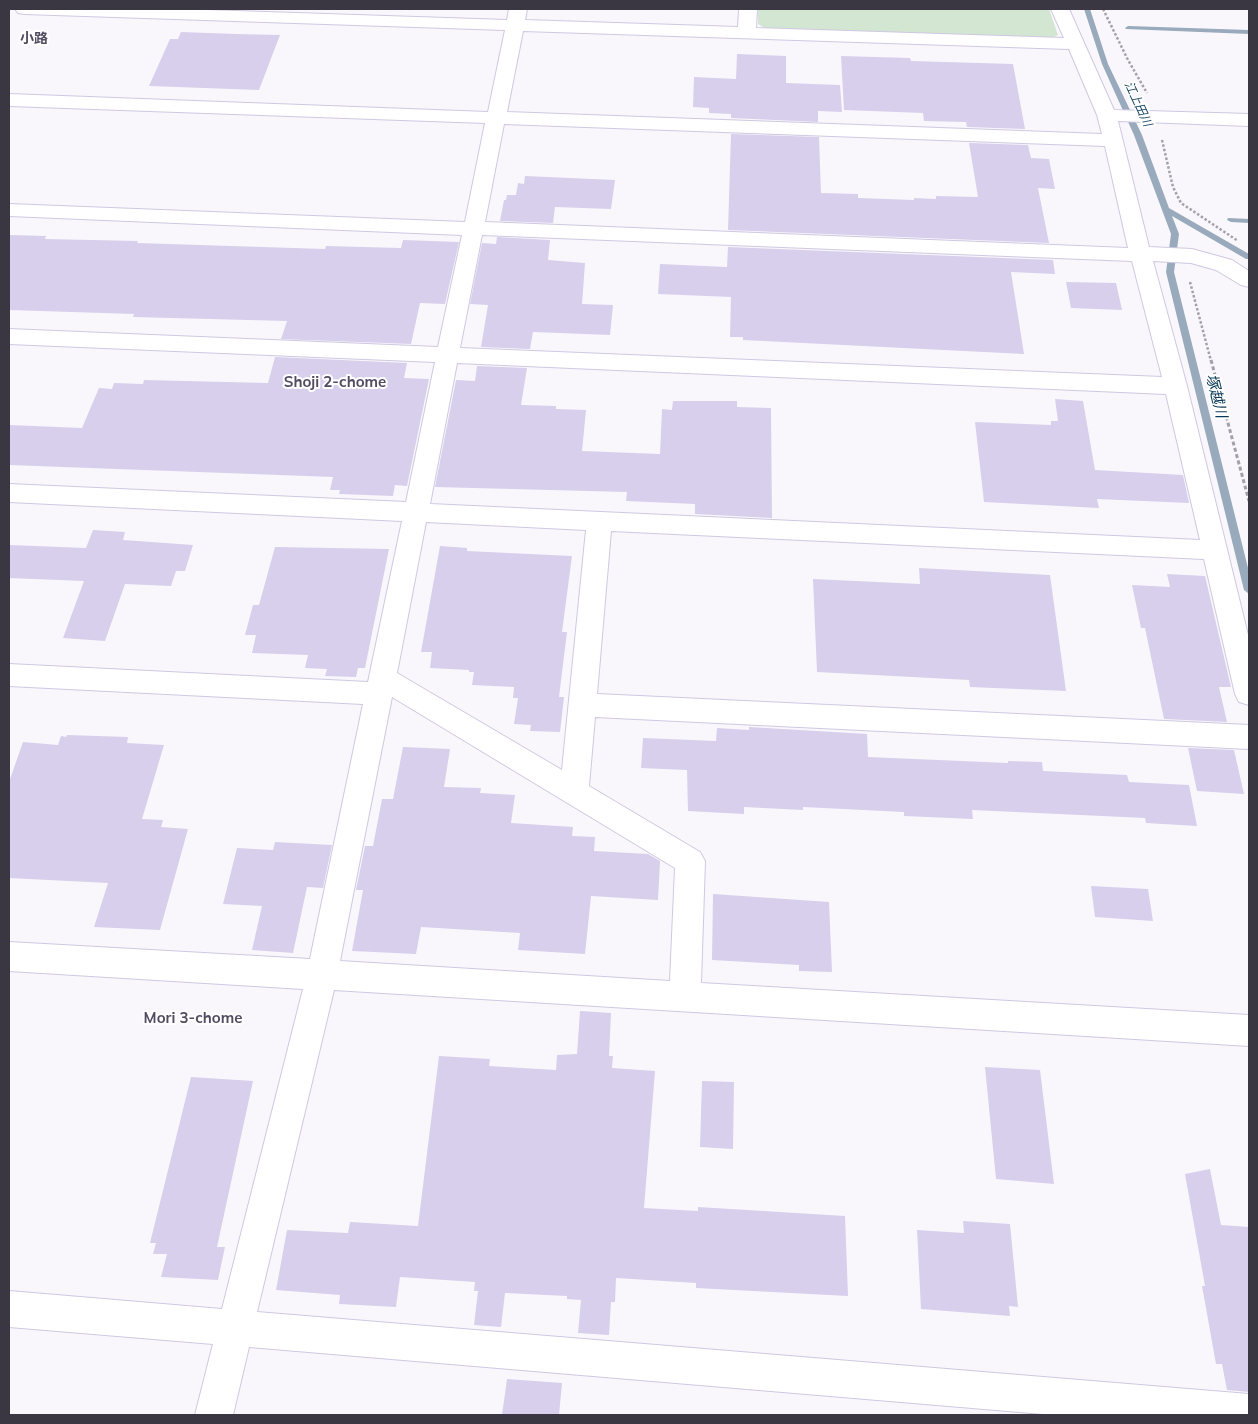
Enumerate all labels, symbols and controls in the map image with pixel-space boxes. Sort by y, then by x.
district label: 小路 [20,31,48,47]
water label: 江上田川 [1121,79,1155,129]
water label: 塚越川 [1202,372,1230,420]
district label: Shoji 2-chome [284,373,386,391]
district label: Mori 3-chome [144,1009,242,1027]

